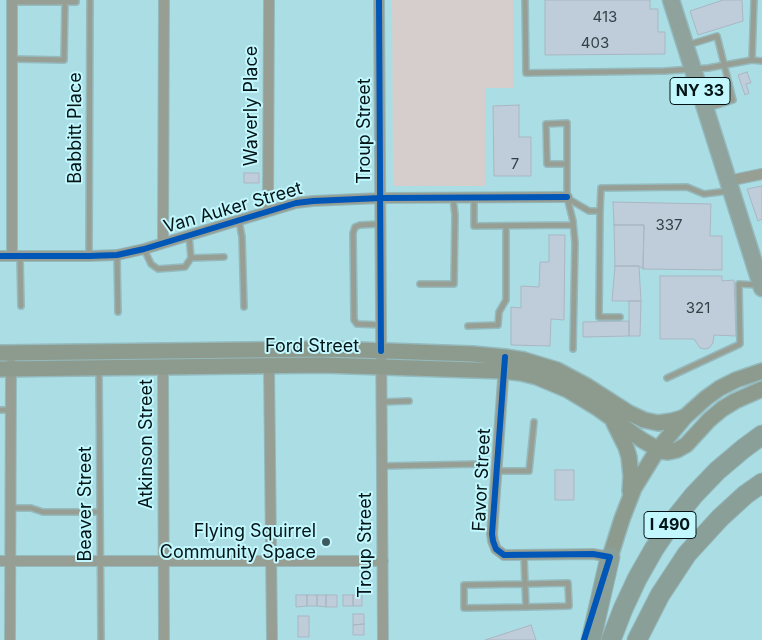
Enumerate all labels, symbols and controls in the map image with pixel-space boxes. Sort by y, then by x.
house number: 413 [593,8,617,26]
house number: 403 [581,34,609,52]
street label: Waverly Place [241,46,263,166]
street label: Babbitt Place [65,72,87,184]
street label: Troup Street [354,78,376,184]
road number: NY 33 [670,78,730,104]
house number: 7 [511,155,519,173]
street label: Van Auker Street [161,178,305,238]
house number: 337 [655,216,683,234]
house number: 321 [686,299,710,317]
street label: Ford Street [265,336,359,358]
street label: Atkinson Street [136,379,158,509]
street label: Favor Street [469,428,495,532]
street label: Beaver Street [75,446,97,562]
street label: Troup Street [355,492,377,598]
road number: I 490 [644,512,696,538]
place label: Flying Squirrel Community Space [160,521,316,564]
marker: Flying Squirrel Community Space [320,536,332,548]

